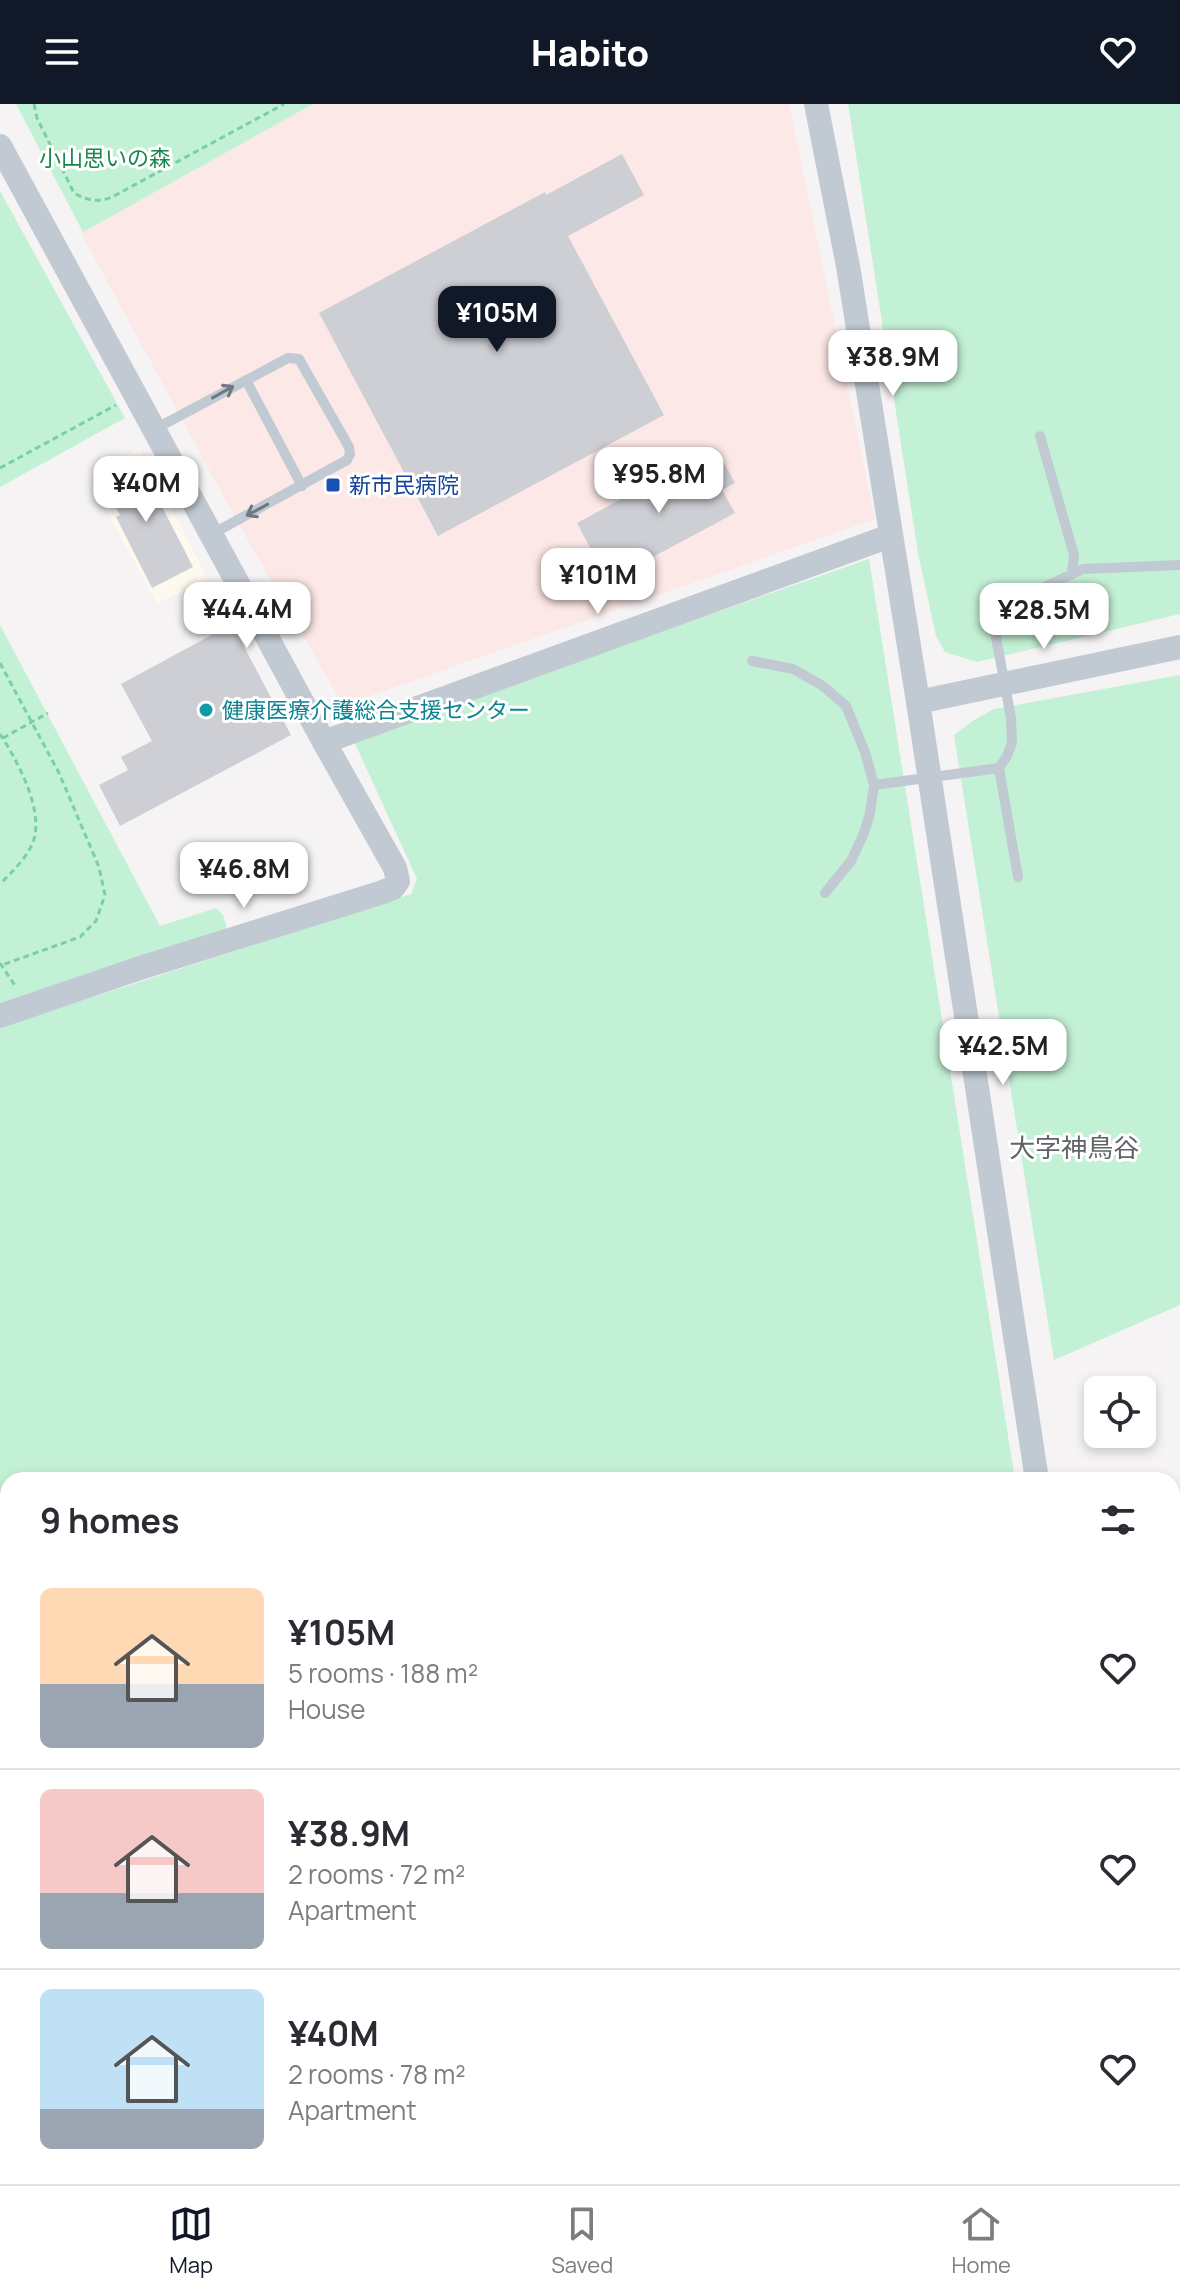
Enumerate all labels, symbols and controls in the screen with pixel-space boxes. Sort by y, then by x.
text: Habito [531,28,649,77]
icon: menu [40,30,84,74]
icon: heart [1096,30,1140,74]
park label: 小山思いの森 [39,143,171,173]
pin: ¥105M [441,286,553,354]
text: ¥105M [456,294,538,330]
pin: ¥38.9M [828,330,958,398]
text: ¥38.9M [846,338,940,374]
one-way arrow [211,384,235,399]
pin: ¥95.8M [594,447,724,515]
text: ¥95.8M [612,455,706,491]
pin: ¥40M [99,456,193,524]
text: ¥40M [111,464,181,500]
place label: 新市民病院 [349,470,459,500]
marker: 新市民病院 [324,476,342,494]
one-way arrow [246,502,269,518]
pin: ¥101M [542,548,654,616]
text: ¥101M [559,556,637,592]
pin: ¥44.4M [182,582,312,650]
pin: ¥28.5M [979,583,1109,651]
text: ¥44.4M [202,590,292,626]
text: ¥28.5M [998,591,1090,627]
place label: 健康医療介護総合支援センター [222,695,530,725]
marker: 健康医療介護総合支援センター [197,701,215,719]
pin: ¥46.8M [179,842,309,910]
text: ¥46.8M [198,850,290,886]
pin: ¥42.5M [938,1019,1068,1087]
text: ¥42.5M [958,1027,1048,1063]
district label: 大字神鳥谷 [1009,1129,1139,1165]
map controls [1084,1376,1156,1448]
button: locate [1084,1376,1156,1448]
text: 9 homes [40,1497,179,1543]
icon: filters [1096,1498,1140,1542]
text: ¥105M [288,1609,395,1655]
icon: home [104,1620,200,1716]
icon: heart [1096,1646,1140,1690]
text: 5 rooms · 188 m² [288,1655,478,1691]
text: House [288,1691,365,1727]
text: ¥38.9M [288,1810,410,1856]
icon: home [104,1821,200,1917]
icon: heart [1096,1847,1140,1891]
text: 2 rooms · 72 m² [288,1856,465,1892]
text: Apartment [288,1892,417,1928]
text: ¥40M [288,2010,379,2056]
icon: home [104,2021,200,2117]
icon: heart [1096,2047,1140,2091]
text: 2 rooms · 78 m² [288,2056,466,2092]
text: Apartment [288,2092,417,2128]
tab: Map [169,2202,213,2280]
tab: Saved [551,2202,613,2280]
tab: Home [951,2202,1011,2280]

